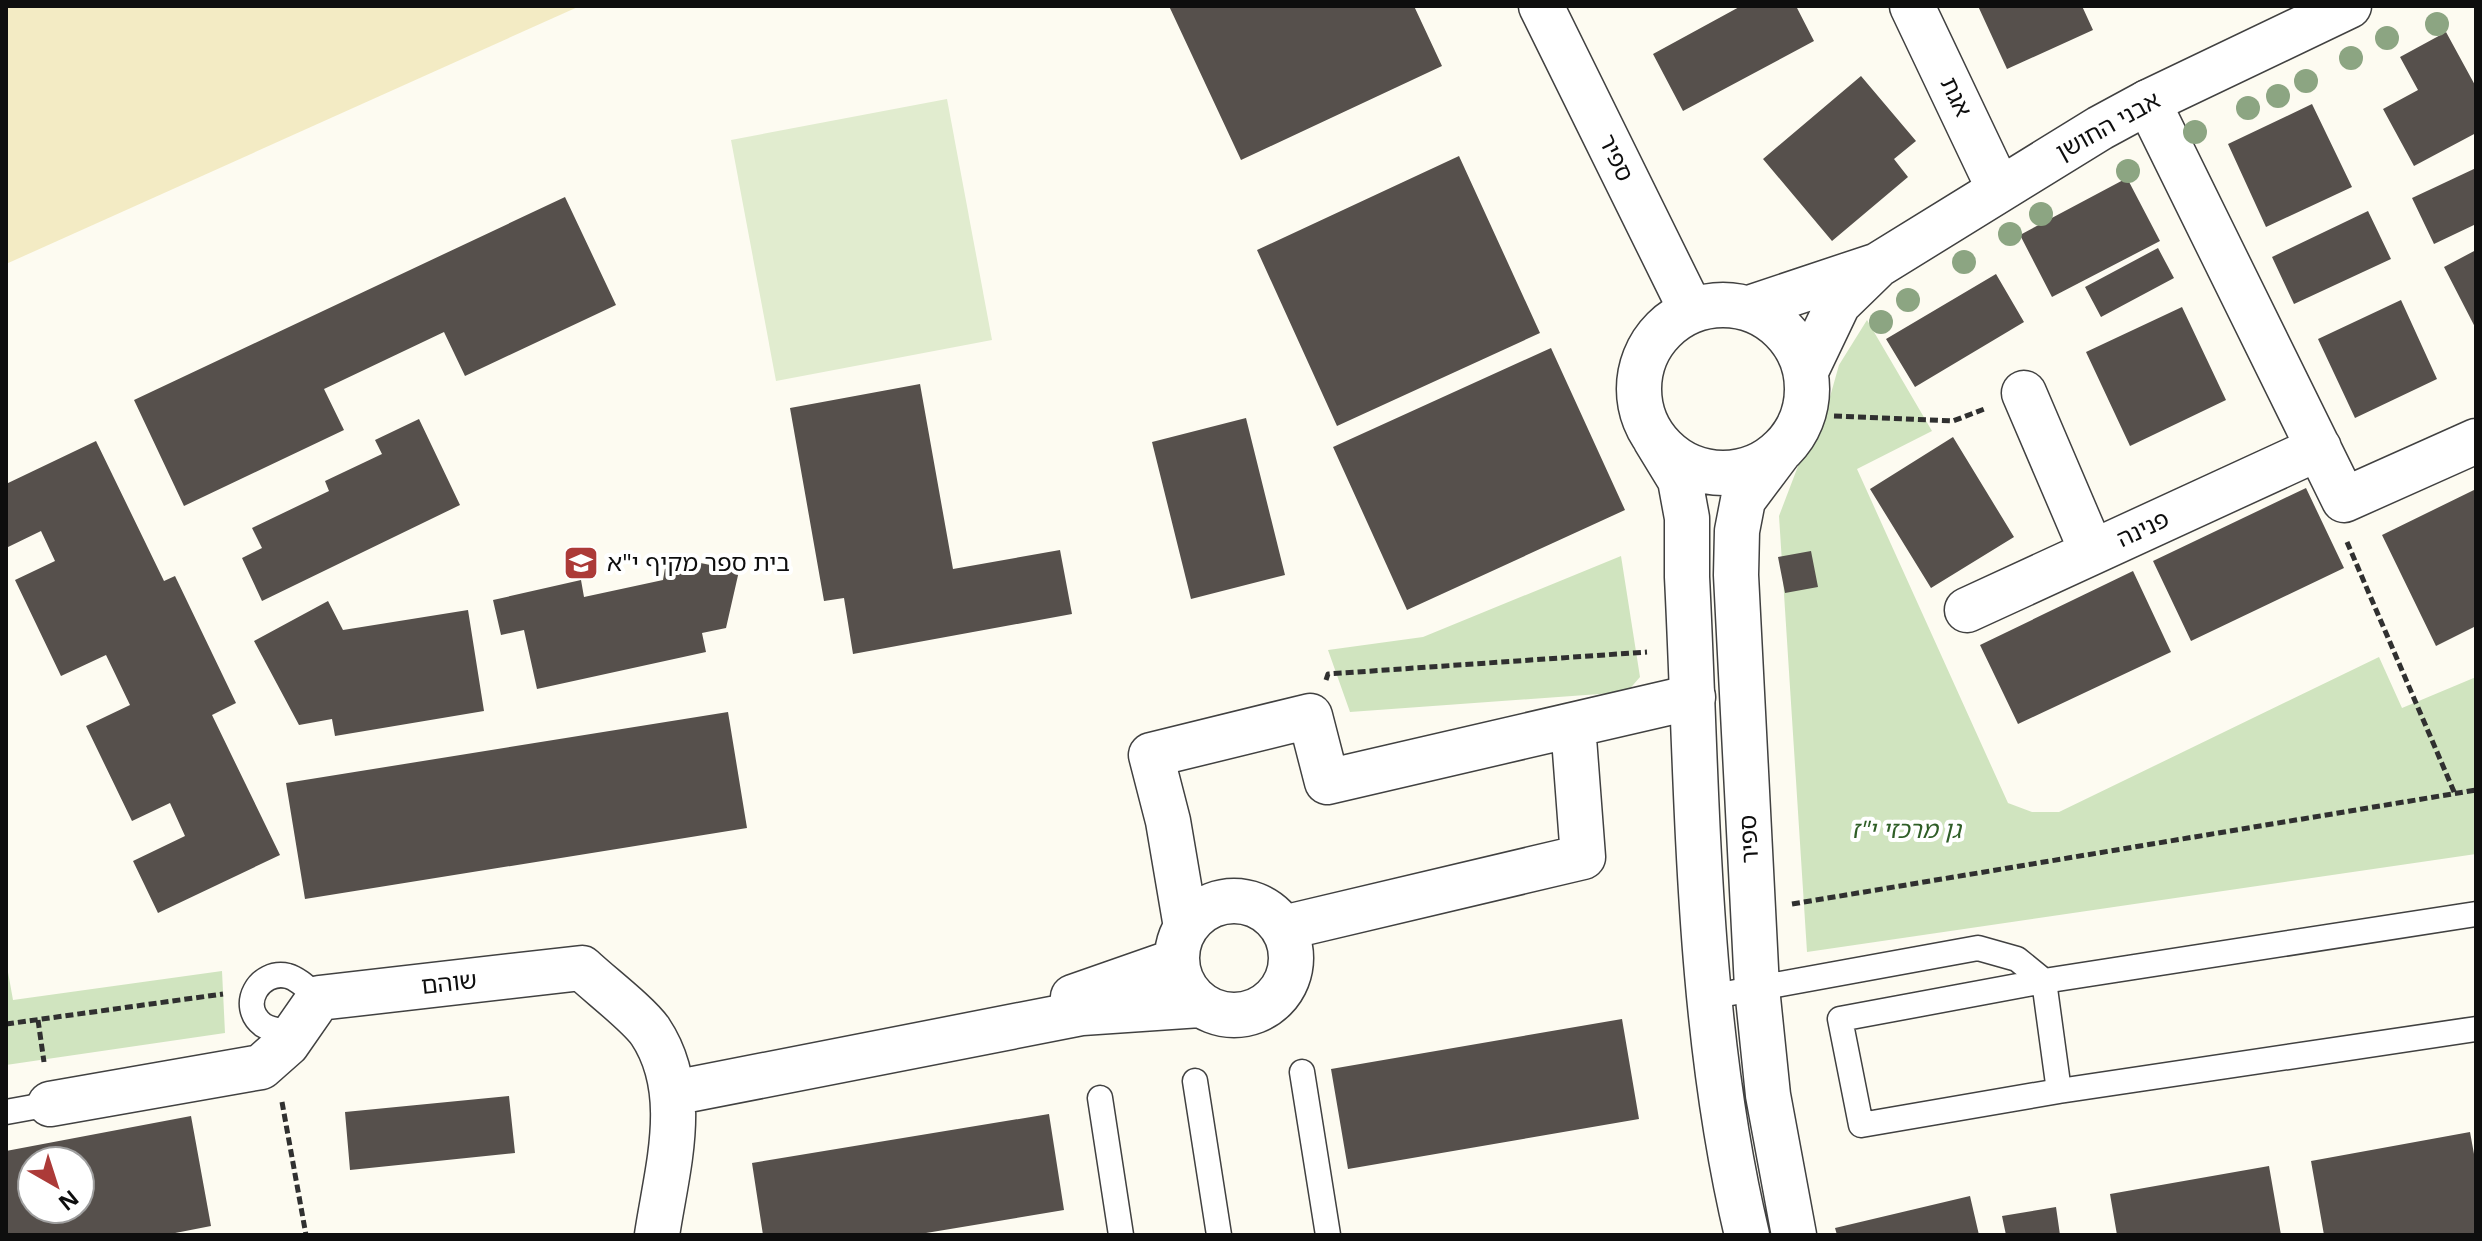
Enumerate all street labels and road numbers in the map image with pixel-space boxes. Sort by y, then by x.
street label: אגת [1934,71,1981,122]
street label: אבני החושן [2049,82,2165,167]
street label: ספיר [1592,128,1643,186]
street label: פנינה [2111,501,2174,554]
street label: ספיר [1730,814,1765,864]
street label: שוהם [419,962,479,1001]

